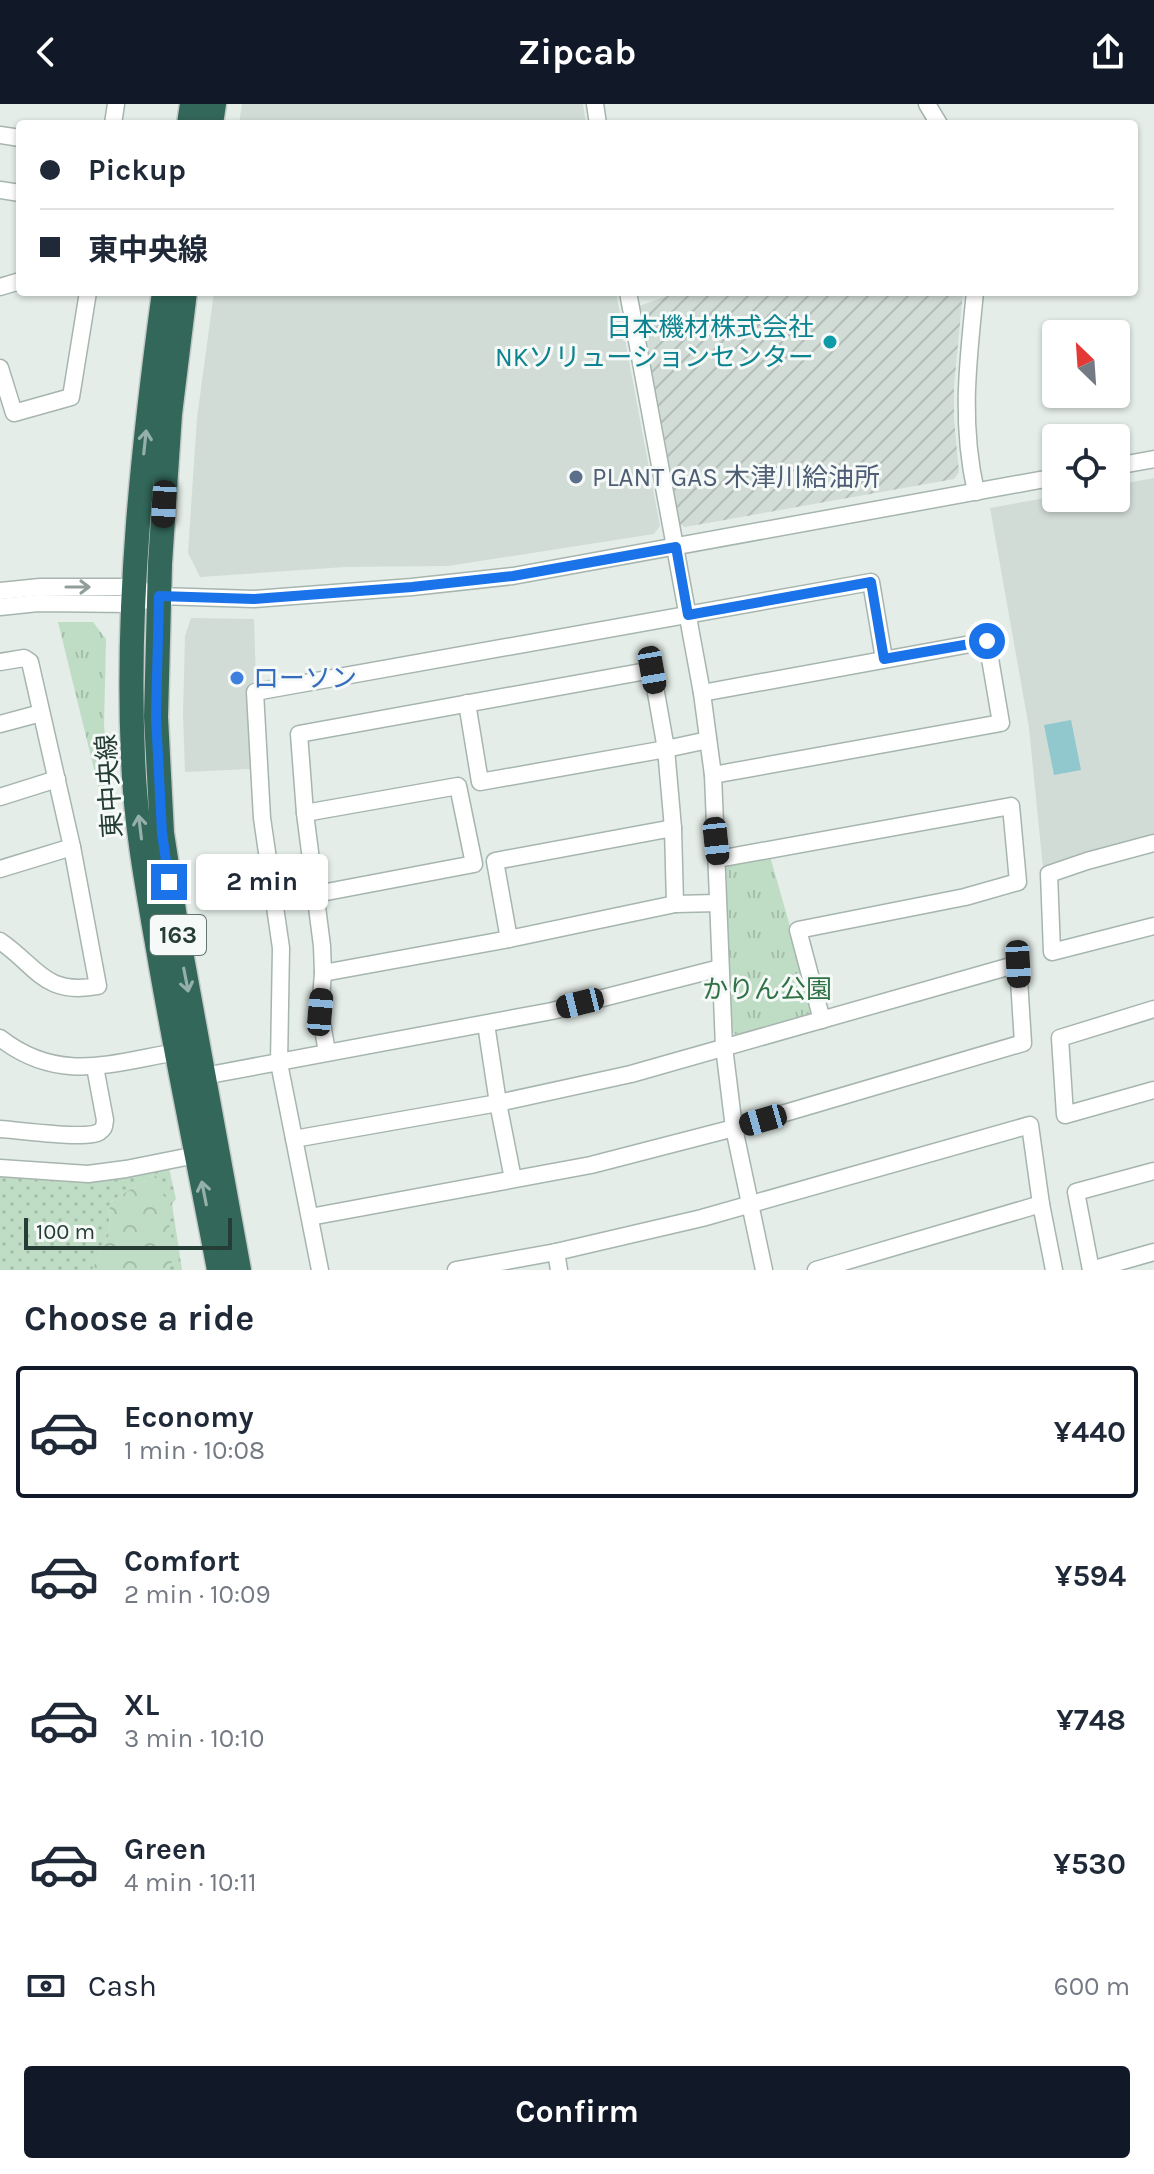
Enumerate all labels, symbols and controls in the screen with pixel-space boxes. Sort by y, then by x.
icon: back [24,30,68,74]
icon: share [1086,30,1130,74]
text: Zipcab [518,31,636,73]
text: Pickup [88,152,186,188]
text: 東中央線 [88,232,208,268]
place label: 日本機材株式会社 NKソリューションセンター [495,312,814,373]
north arrow [1042,320,1130,408]
map controls [1042,320,1130,512]
marker: 日本機材株式会社 NKソリューションセンター [821,333,839,351]
button: locate [1042,424,1130,512]
one-way arrow [138,429,153,456]
place label: PLANT GAS 木津川給油所 [592,462,880,493]
marker: PLANT GAS 木津川給油所 [567,468,585,486]
car [151,479,177,529]
one-way arrow [64,579,91,595]
route start [969,623,1005,659]
car [636,644,668,696]
place label: ローソン [253,663,357,694]
marker: ローソン [228,669,246,687]
street label: 東中央線 [90,733,129,839]
one-way arrow [132,814,147,841]
car [702,816,730,866]
callout: 2 min [197,854,329,910]
route end [151,864,187,900]
text: 2 min [226,866,298,897]
road number: 163 [150,915,206,955]
car [1005,939,1031,989]
one-way arrow [180,967,195,992]
park label: かりん公園 [702,974,832,1005]
car [554,986,606,1020]
car [306,987,334,1037]
car [737,1102,789,1138]
one-way arrow [195,1181,210,1207]
scale bar [24,1214,232,1250]
text: 100 m [36,1219,95,1245]
text: Choose a ride [24,1297,254,1339]
icon: car [28,1396,100,1468]
text: Economy [124,1399,254,1435]
text: ¥440 [1054,1414,1126,1450]
text: 1 min · 10:08 [124,1435,265,1466]
icon: car [28,1540,100,1612]
text: Comfort [124,1543,240,1579]
text: ¥594 [1055,1558,1126,1594]
text: 2 min · 10:09 [124,1579,271,1610]
icon: car [28,1684,100,1756]
text: XL [124,1687,159,1723]
text: ¥748 [1056,1702,1126,1738]
text: 3 min · 10:10 [124,1723,264,1754]
icon: car [28,1828,100,1900]
text: Green [124,1831,207,1867]
text: ¥530 [1053,1846,1126,1882]
text: 4 min · 10:11 [124,1867,257,1898]
icon: cash [24,1964,68,2008]
text: Cash [88,1968,157,2004]
text: 600 m [1054,1971,1130,2002]
button: Confirm [24,2066,1130,2158]

